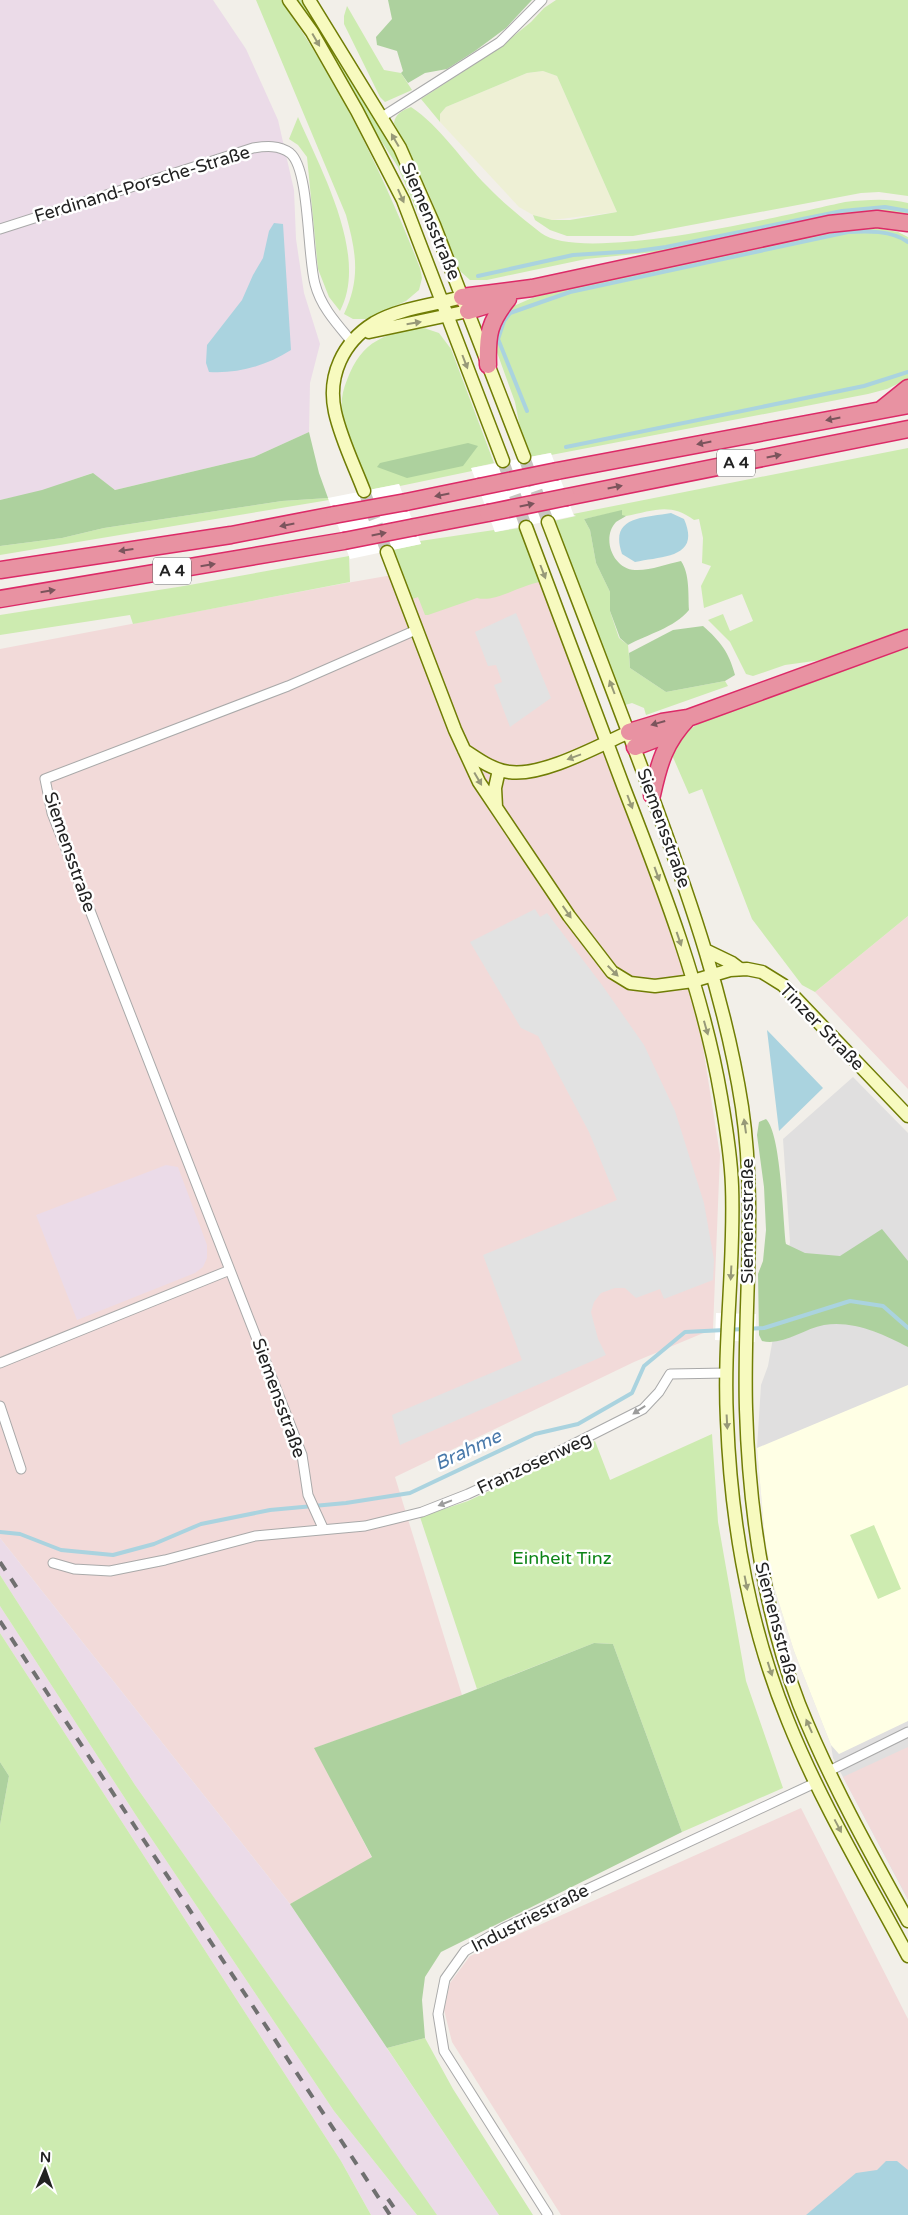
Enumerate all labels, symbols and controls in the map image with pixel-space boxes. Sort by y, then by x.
one-way arrow [312,34,321,47]
one-way arrow [391,132,399,147]
street label: Ferdinand-Porsche-Straße [32,141,252,227]
street label: Siemensstraße [396,159,466,283]
one-way arrow [397,189,405,203]
one-way arrow [406,318,422,326]
one-way arrow [462,354,469,369]
one-way arrow [826,415,841,423]
one-way arrow [695,440,711,448]
road number: A 4 [717,449,755,476]
one-way arrow [766,451,782,459]
one-way arrow [607,483,622,491]
one-way arrow [434,491,450,499]
one-way arrow [520,500,536,508]
one-way arrow [278,521,294,529]
one-way arrow [372,529,388,537]
one-way arrow [118,547,134,555]
road number: A 4 [153,558,191,584]
one-way arrow [201,560,217,568]
one-way arrow [540,565,547,580]
one-way arrow [40,587,56,595]
one-way arrow [607,680,615,694]
one-way arrow [651,720,666,728]
one-way arrow [566,754,581,761]
street label: Siemensstraße [632,765,696,891]
one-way arrow [474,773,483,786]
street label: Siemensstraße [39,789,101,915]
one-way arrow [626,795,634,810]
one-way arrow [654,866,661,881]
one-way arrow [562,905,572,919]
one-way arrow [676,932,684,947]
one-way arrow [607,965,619,977]
street label: Tinzer Straße [775,979,869,1075]
one-way arrow [702,1021,710,1036]
one-way arrow [740,1118,748,1134]
street label: Siemensstraße [736,1158,758,1284]
one-way arrow [726,1265,734,1281]
street label: Siemensstraße [247,1335,311,1461]
one-way arrow [632,1406,646,1415]
one-way arrow [723,1414,731,1430]
water label: Brahme [431,1425,506,1475]
street label: Franzosenweg [473,1427,595,1499]
one-way arrow [438,1499,452,1507]
park label: Einheit Tinz [512,1547,612,1569]
street label: Siemensstraße [750,1560,804,1686]
one-way arrow [742,1575,750,1590]
one-way arrow [766,1662,774,1677]
one-way arrow [805,1719,813,1733]
one-way arrow [834,1819,842,1833]
street label: Industriestraße [468,1879,592,1957]
north arrow [20,2145,70,2195]
text: N [40,2149,51,2166]

